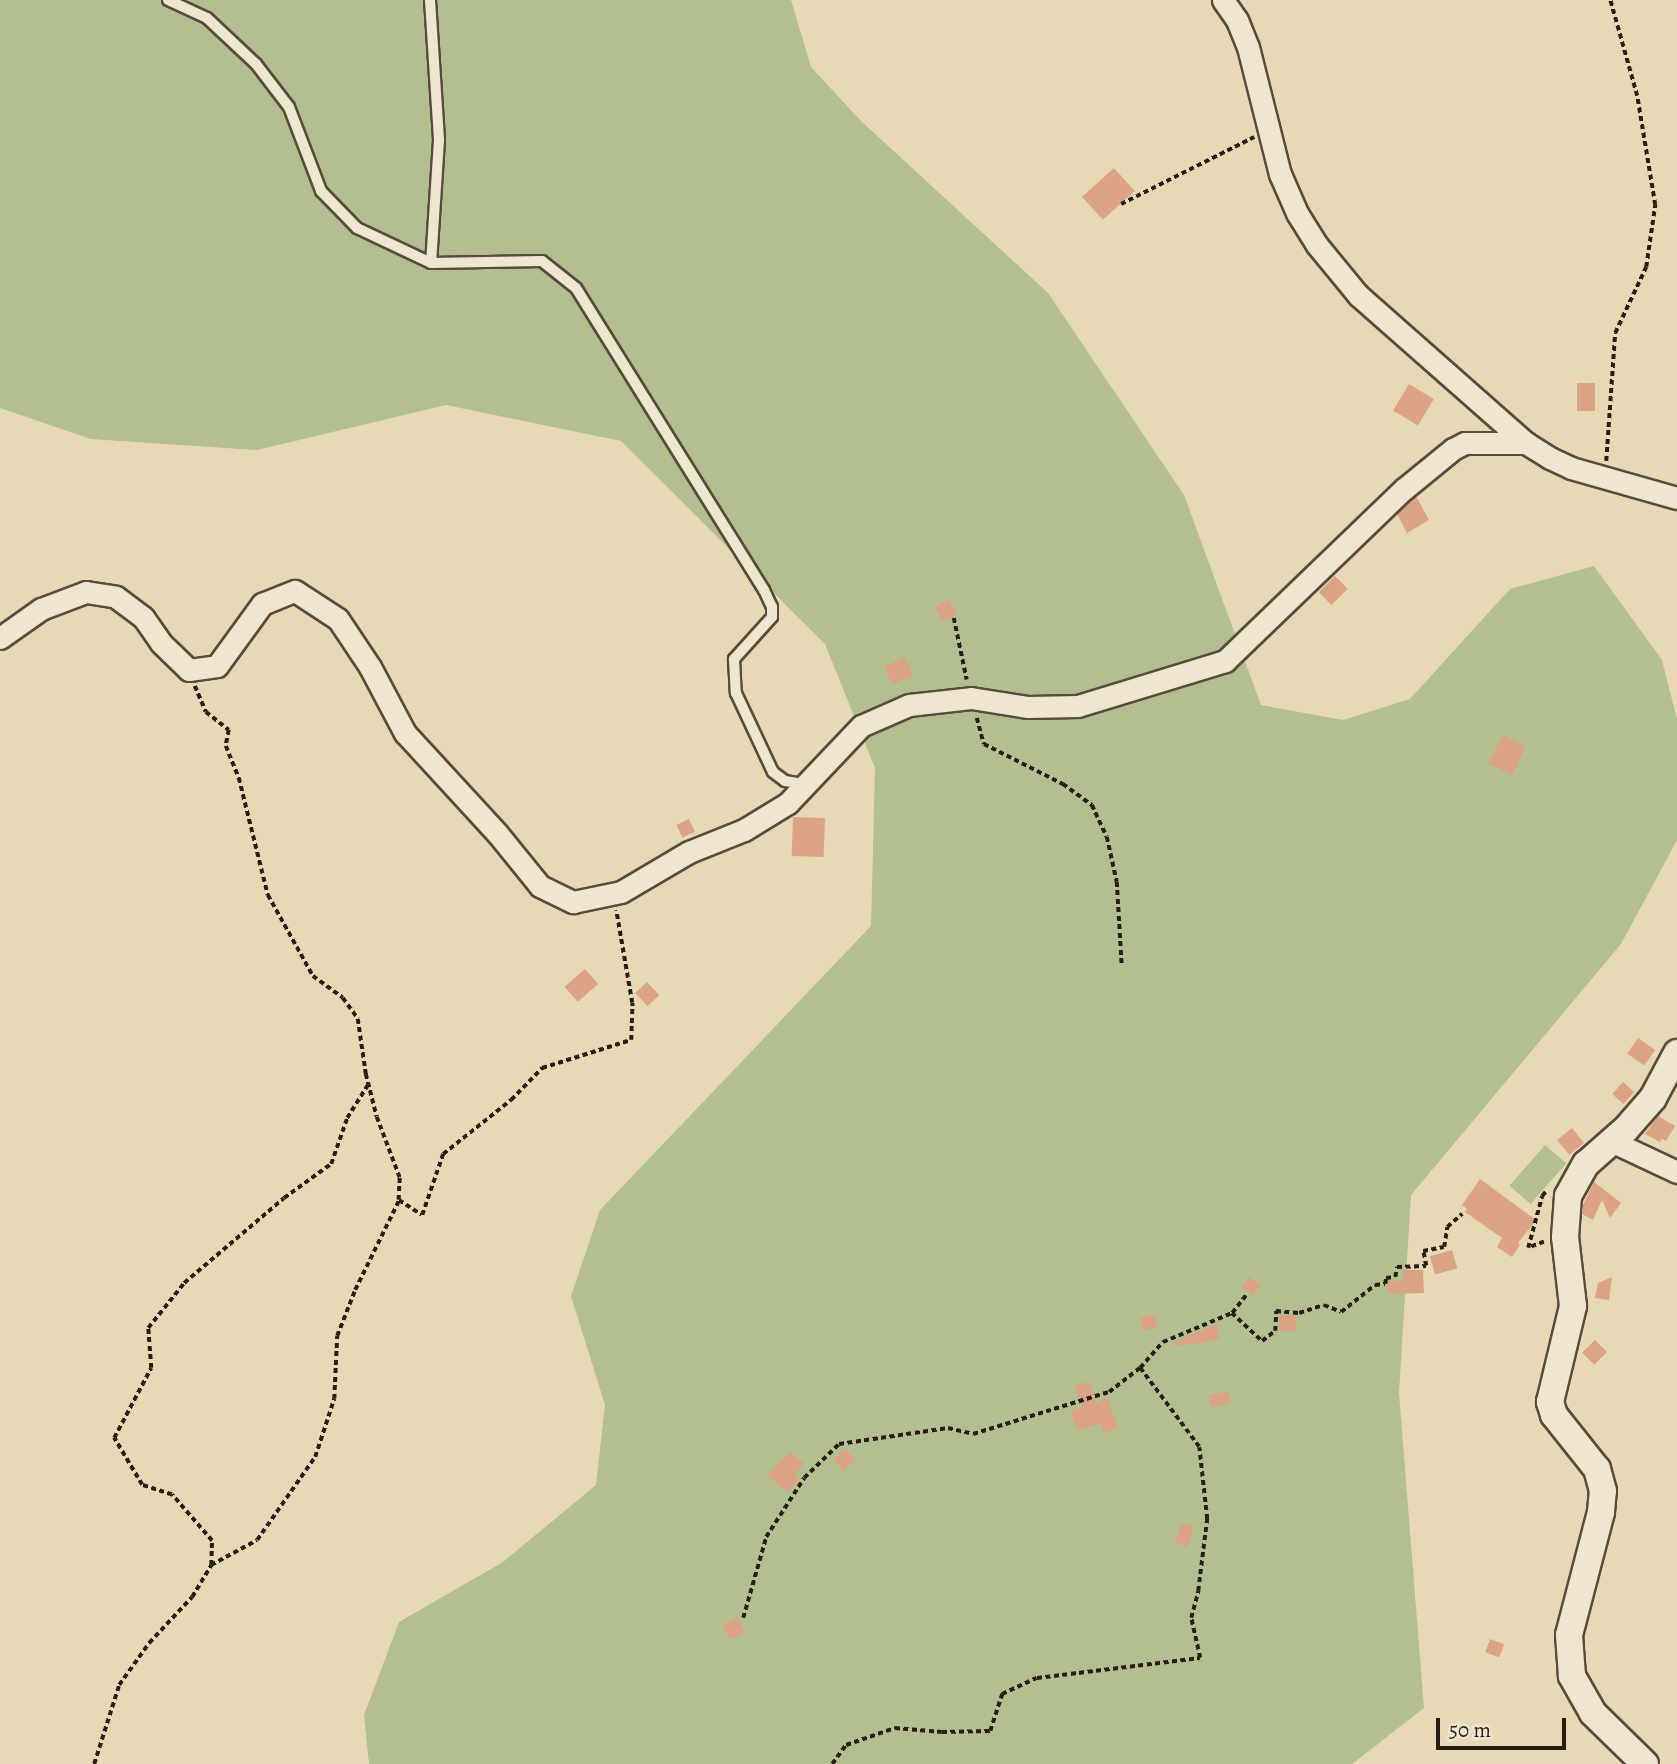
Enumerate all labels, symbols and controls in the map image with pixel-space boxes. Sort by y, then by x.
scale bar [1439,1704,1568,1748]
text: 50 m [1449,1716,1491,1744]

